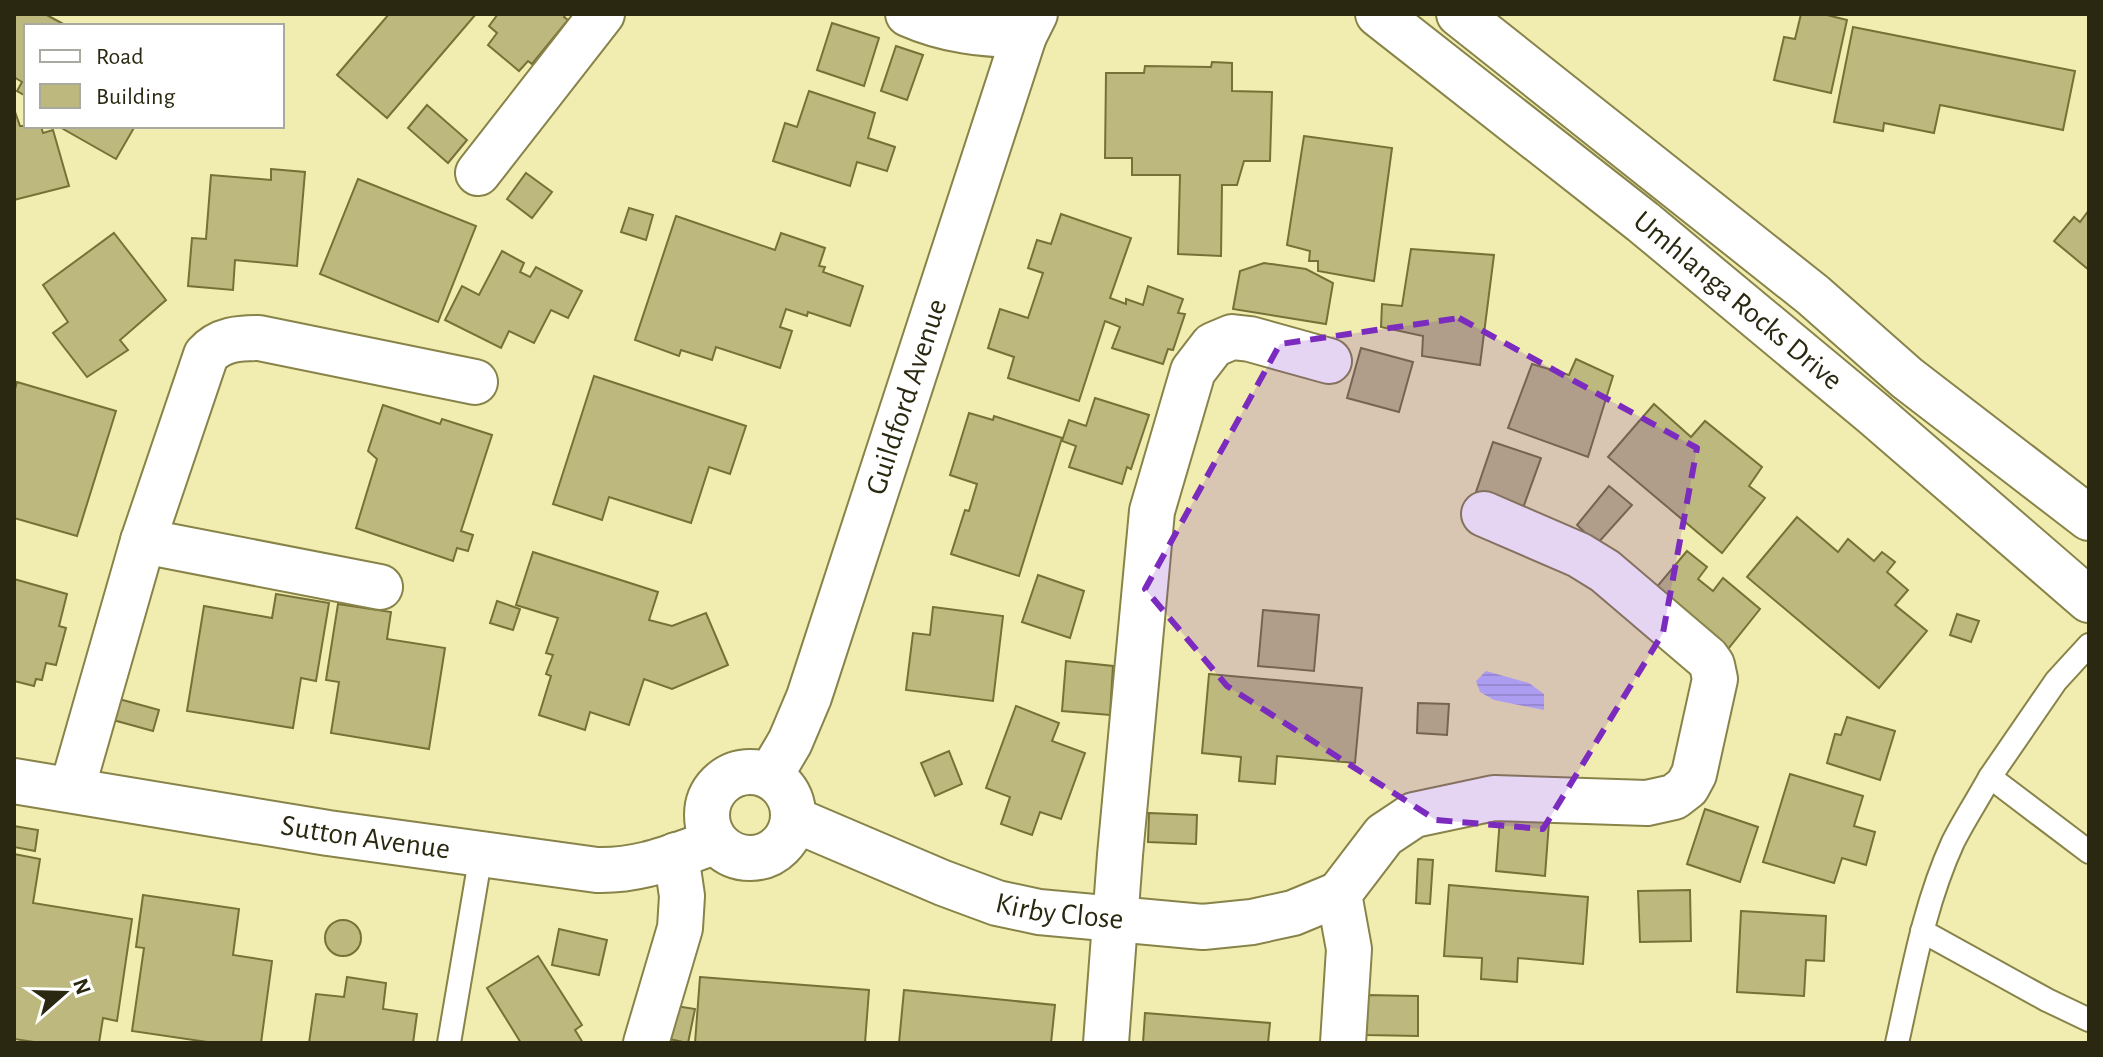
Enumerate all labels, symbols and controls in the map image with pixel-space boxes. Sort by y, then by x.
legend [24,24,284,128]
text: Road [96,45,144,69]
text: Building [96,85,175,109]
street label: Umhlanga Rocks Drive [1628,206,1848,396]
street label: Guildford Avenue [861,295,952,498]
street label: Sutton Avenue [279,810,452,865]
street label: Kirby Close [993,888,1125,935]
north arrow [24,953,104,1033]
text: N [69,976,95,997]

